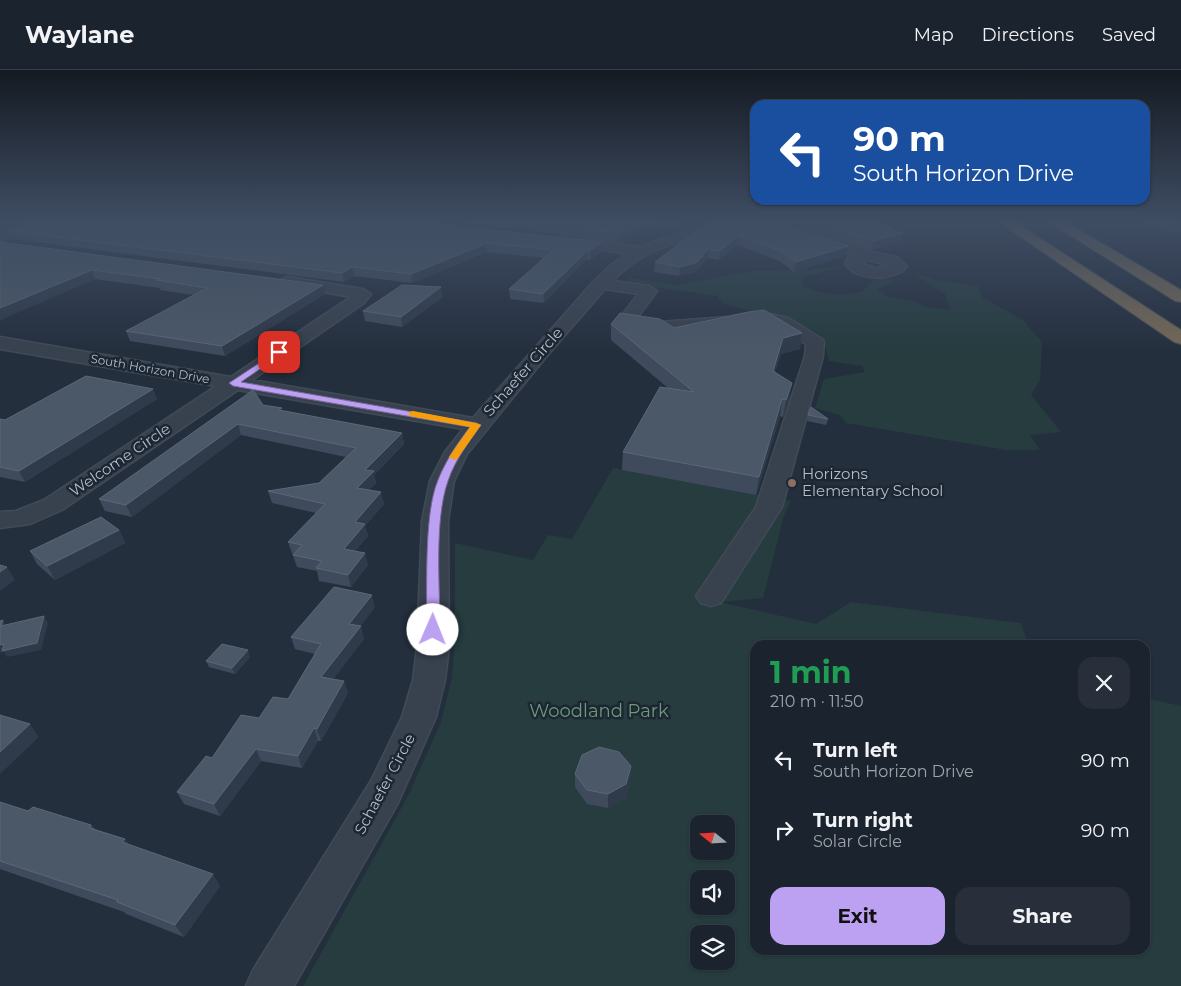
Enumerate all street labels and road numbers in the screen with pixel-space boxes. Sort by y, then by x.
street label: Schaefer Circle [479,323,566,420]
street label: South Horizon Drive [89,351,211,386]
street label: Welcome Circle [66,419,174,500]
street label: Schaefer Circle [350,730,419,837]

